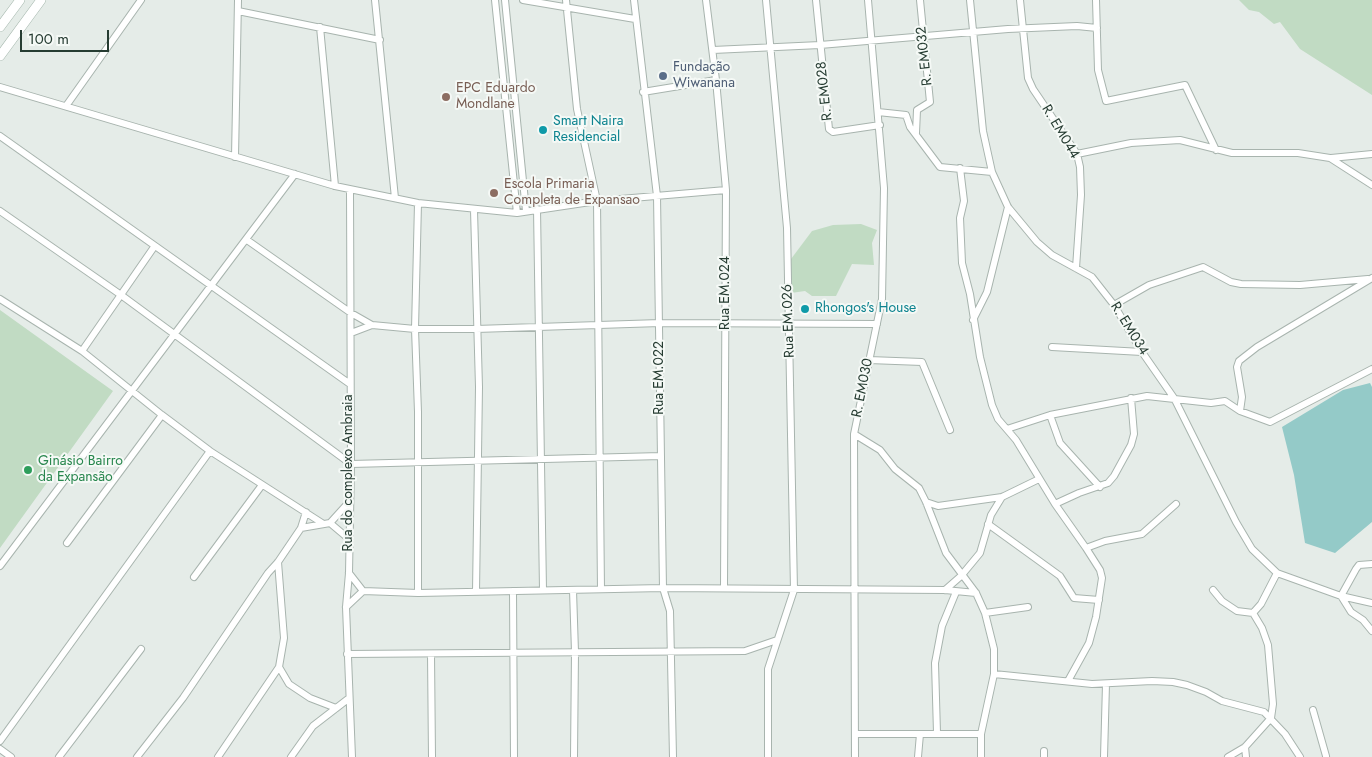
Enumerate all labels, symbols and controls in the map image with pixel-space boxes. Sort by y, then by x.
scale bar [22,20,111,52]
street label: R. EM032 [914,26,936,86]
text: 100 m [28,28,69,50]
place label: Fundação Wiwanana [673,60,735,92]
street label: R. EM028 [814,61,836,121]
marker: Fundação Wiwanana [657,70,669,82]
place label: EPC Eduardo Mondlane [456,81,535,114]
marker: EPC Eduardo Mondlane [440,91,452,103]
street label: R. EM044 [1037,102,1083,162]
place label: Smart Naira Residencial [553,114,623,146]
marker: Smart Naira Residencial [537,124,549,136]
place label: Escola Primaria Completa de Expansao [504,177,640,210]
marker: Escola Primaria Completa de Expansao [488,187,500,199]
street label: Rua EM.024 [718,256,734,330]
street label: Rua EM.026 [779,284,799,358]
street label: R. EM034 [1106,299,1152,359]
place label: Rhongos's House [815,301,916,317]
marker: Rhongos's House [799,303,811,315]
street label: Rua EM.022 [652,341,668,415]
street label: R. EM030 [849,357,877,419]
street label: Rua do complexo Ambraia [341,395,357,551]
place label: Ginásio Bairro da Expansão [38,454,123,487]
marker: Ginásio Bairro da Expansão [22,464,34,476]

